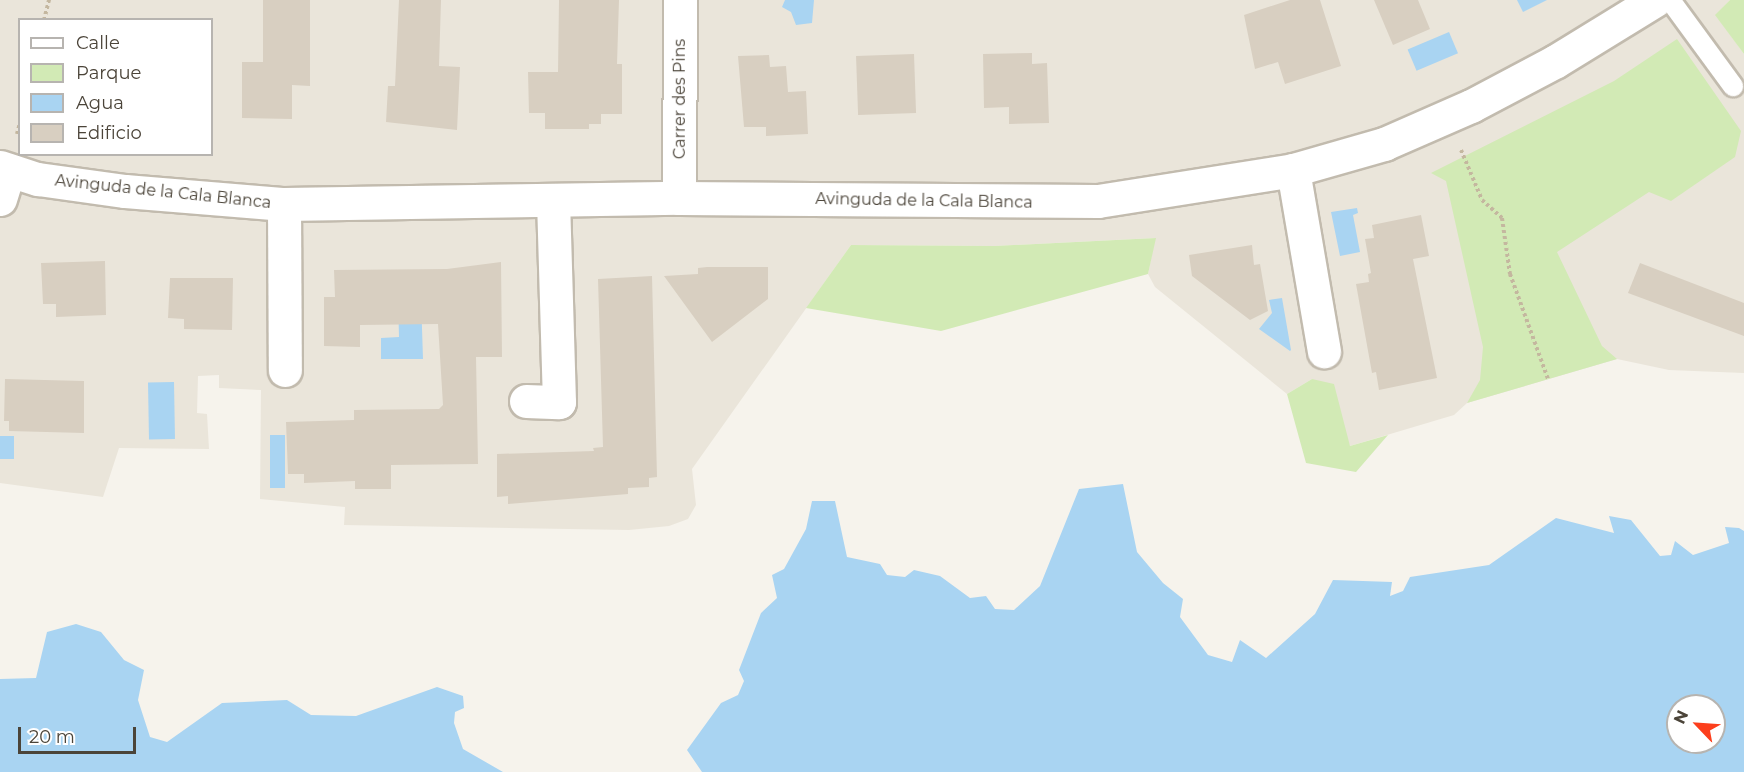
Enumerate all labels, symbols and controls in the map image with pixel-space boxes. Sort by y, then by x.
legend [18,18,213,156]
text: Calle [76,32,120,54]
street label: Carrer des Pins [670,39,690,159]
text: Parque [76,62,141,84]
text: Agua [76,92,124,114]
text: Edificio [76,122,142,144]
street label: Avinguda de la Cala Blanca [54,171,272,213]
street label: Avinguda de la Cala Blanca [815,190,1033,212]
north arrow [1666,694,1726,754]
text: N [1670,707,1692,727]
scale bar [21,715,140,753]
text: 20 m [29,726,75,748]

